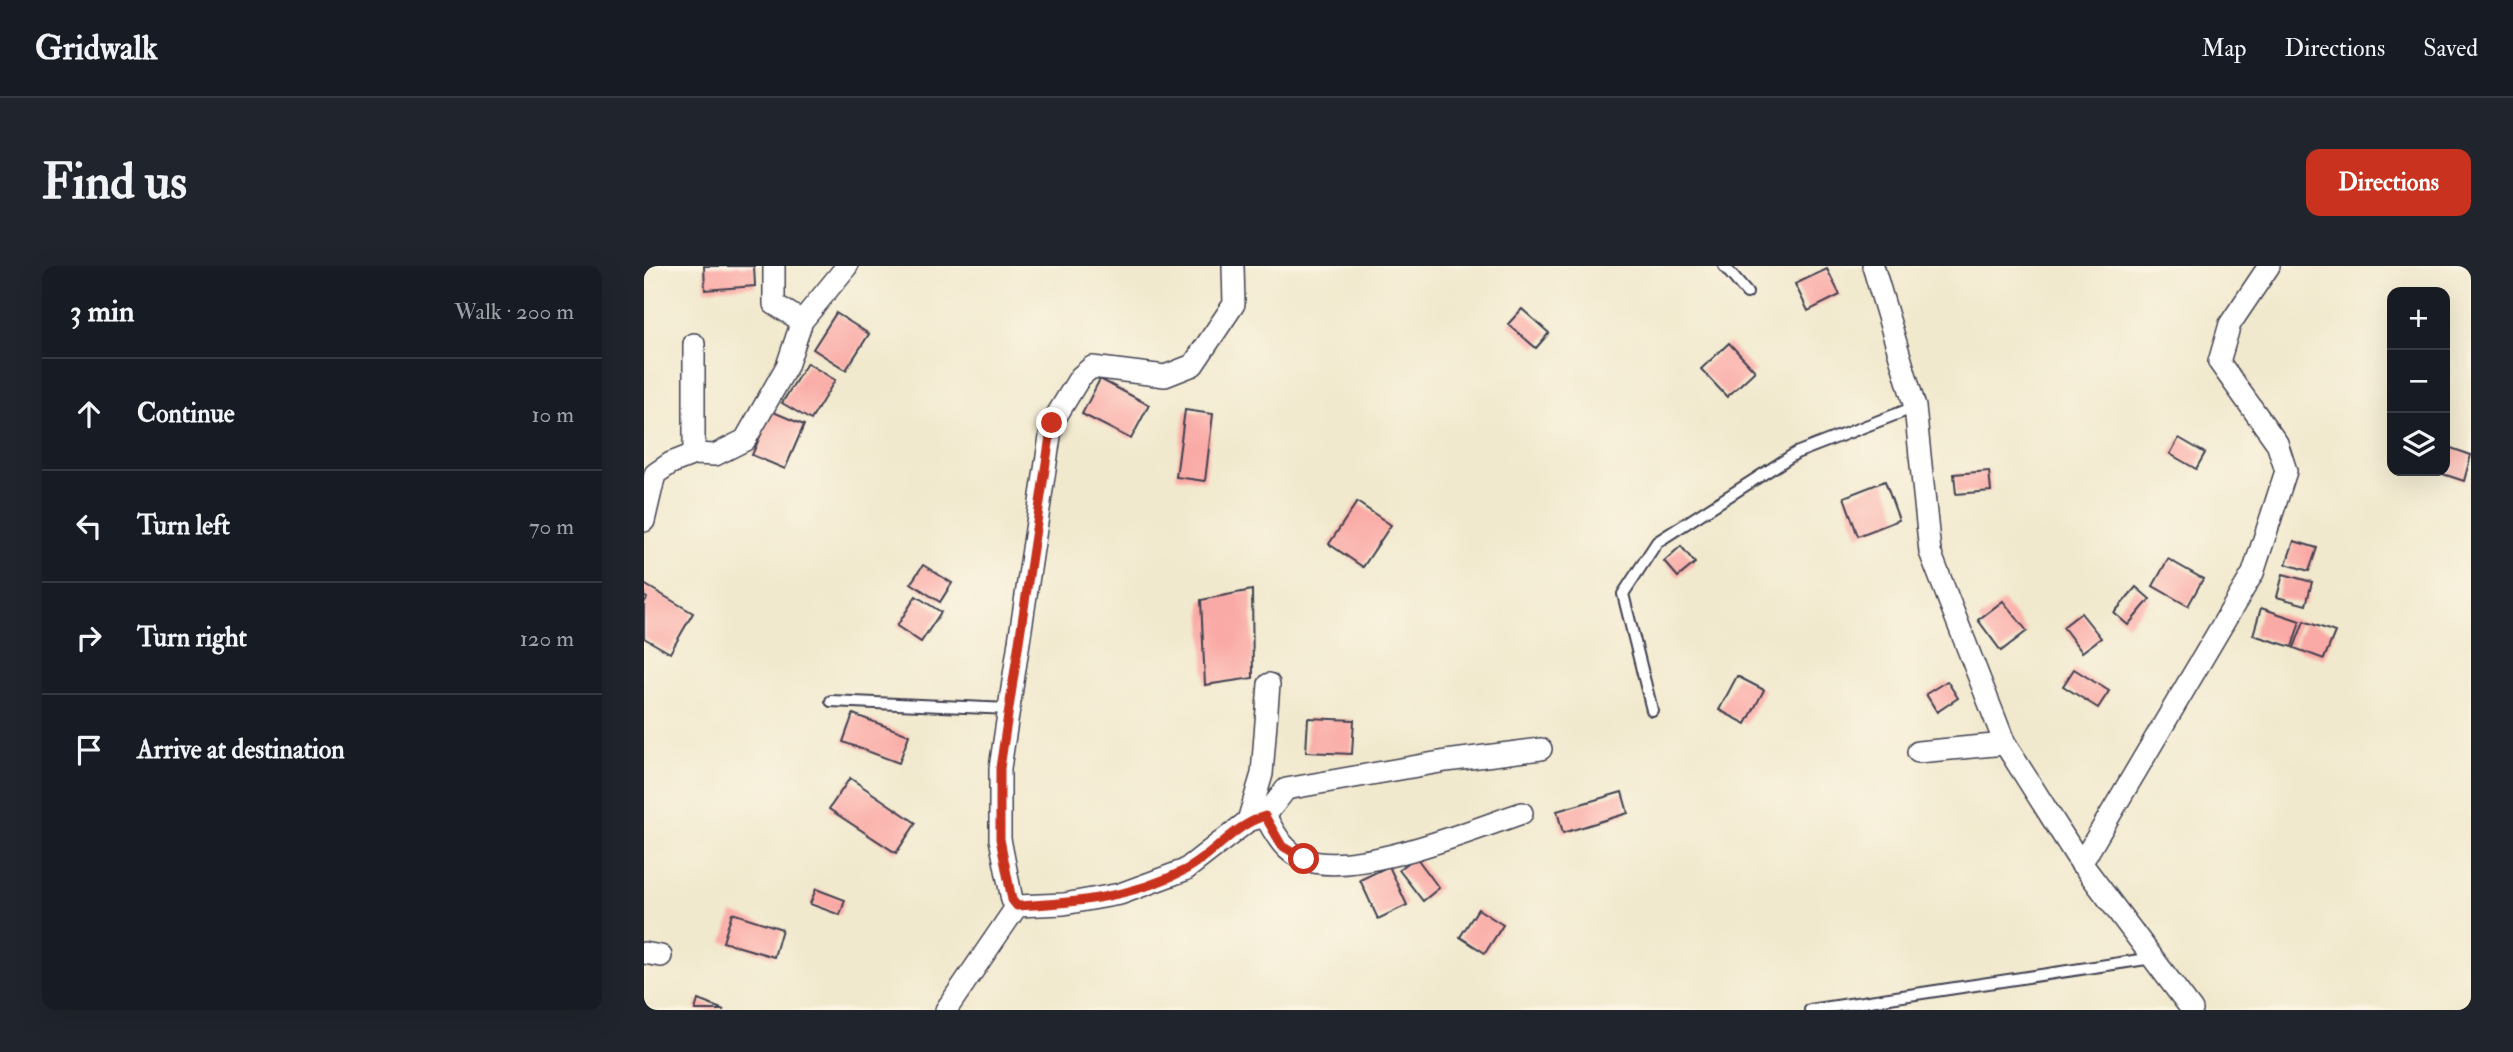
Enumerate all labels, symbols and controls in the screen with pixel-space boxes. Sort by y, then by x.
text: Gridwalk [35,28,158,69]
text: Map [2201,33,2246,64]
text: Directions [2284,33,2385,64]
text: Saved [2423,33,2478,64]
button: Directions [2306,149,2471,216]
text: Find us [42,152,187,213]
map controls [2387,287,2450,476]
button: + [2387,287,2450,350]
text: 3 min [70,293,135,330]
text: Walk · 200 m [454,297,574,326]
button: − [2387,350,2450,413]
icon: ahead [70,395,108,433]
text: Continue [137,398,235,430]
text: 10 m [531,400,574,429]
route end [1036,407,1067,438]
button: layers [2387,413,2450,476]
icon: left [70,507,108,545]
text: Turn left [137,510,230,542]
text: 70 m [529,512,574,541]
icon: right [70,619,108,657]
text: Turn right [137,622,247,654]
text: 120 m [520,624,574,653]
icon: arrive [70,731,108,769]
text: Arrive at destination [137,734,345,766]
route start [1288,843,1319,874]

